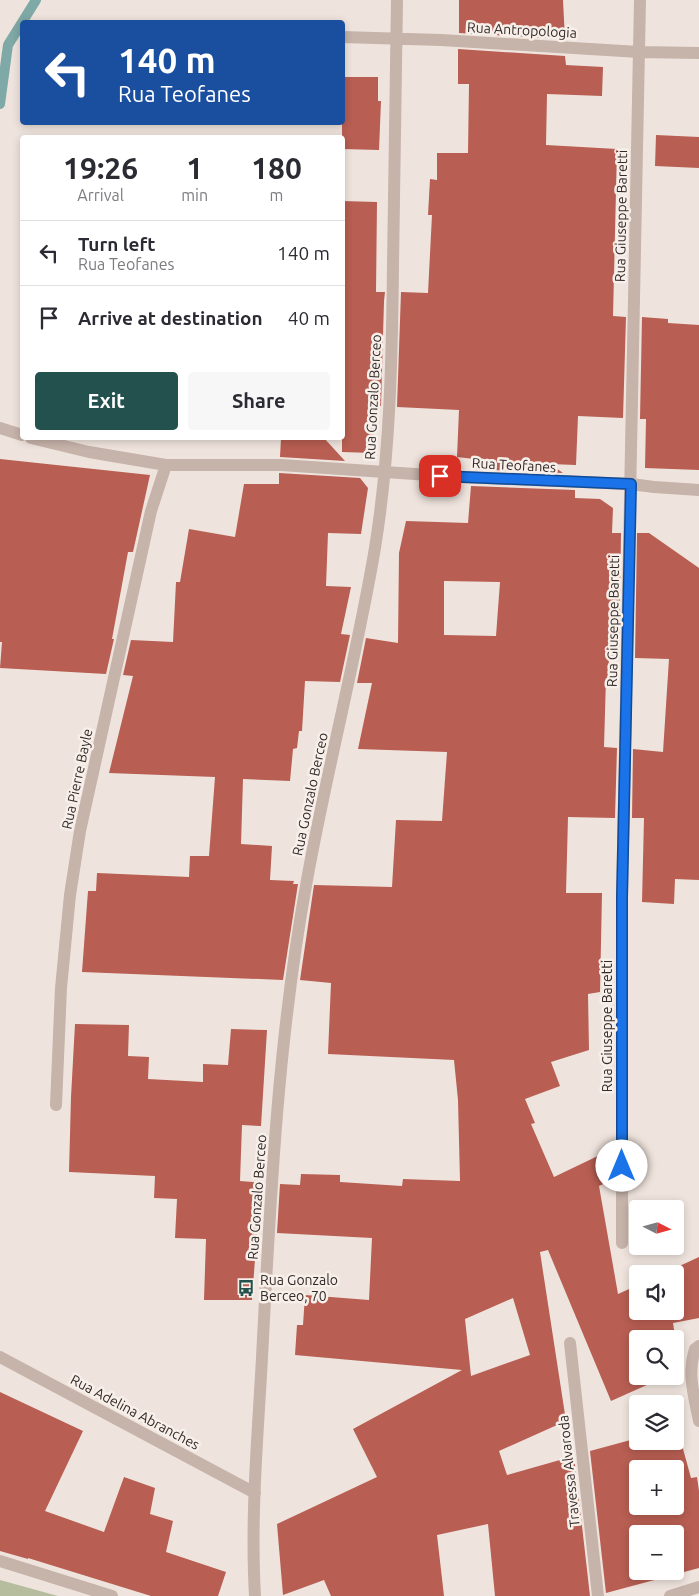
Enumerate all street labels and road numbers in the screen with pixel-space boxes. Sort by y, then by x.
street label: Rua Antropologia [467,19,577,41]
street label: Rua Giuseppe Baretti [612,150,630,282]
street label: Rua Gonzalo Berceo [362,334,384,460]
street label: Rua Teofanes [471,455,557,475]
street label: Rua Giuseppe Baretti [604,555,622,687]
street label: Rua Pierre Bayle [59,727,95,831]
street label: Rua Gonzalo Berceo [289,731,331,857]
street label: Rua Giuseppe Baretti [599,960,615,1092]
street label: Rua Gonzalo Berceo [245,1134,269,1260]
street label: Rua Adelina Abranches [68,1371,202,1453]
street label: Travessa Alvaroda [555,1414,583,1528]

